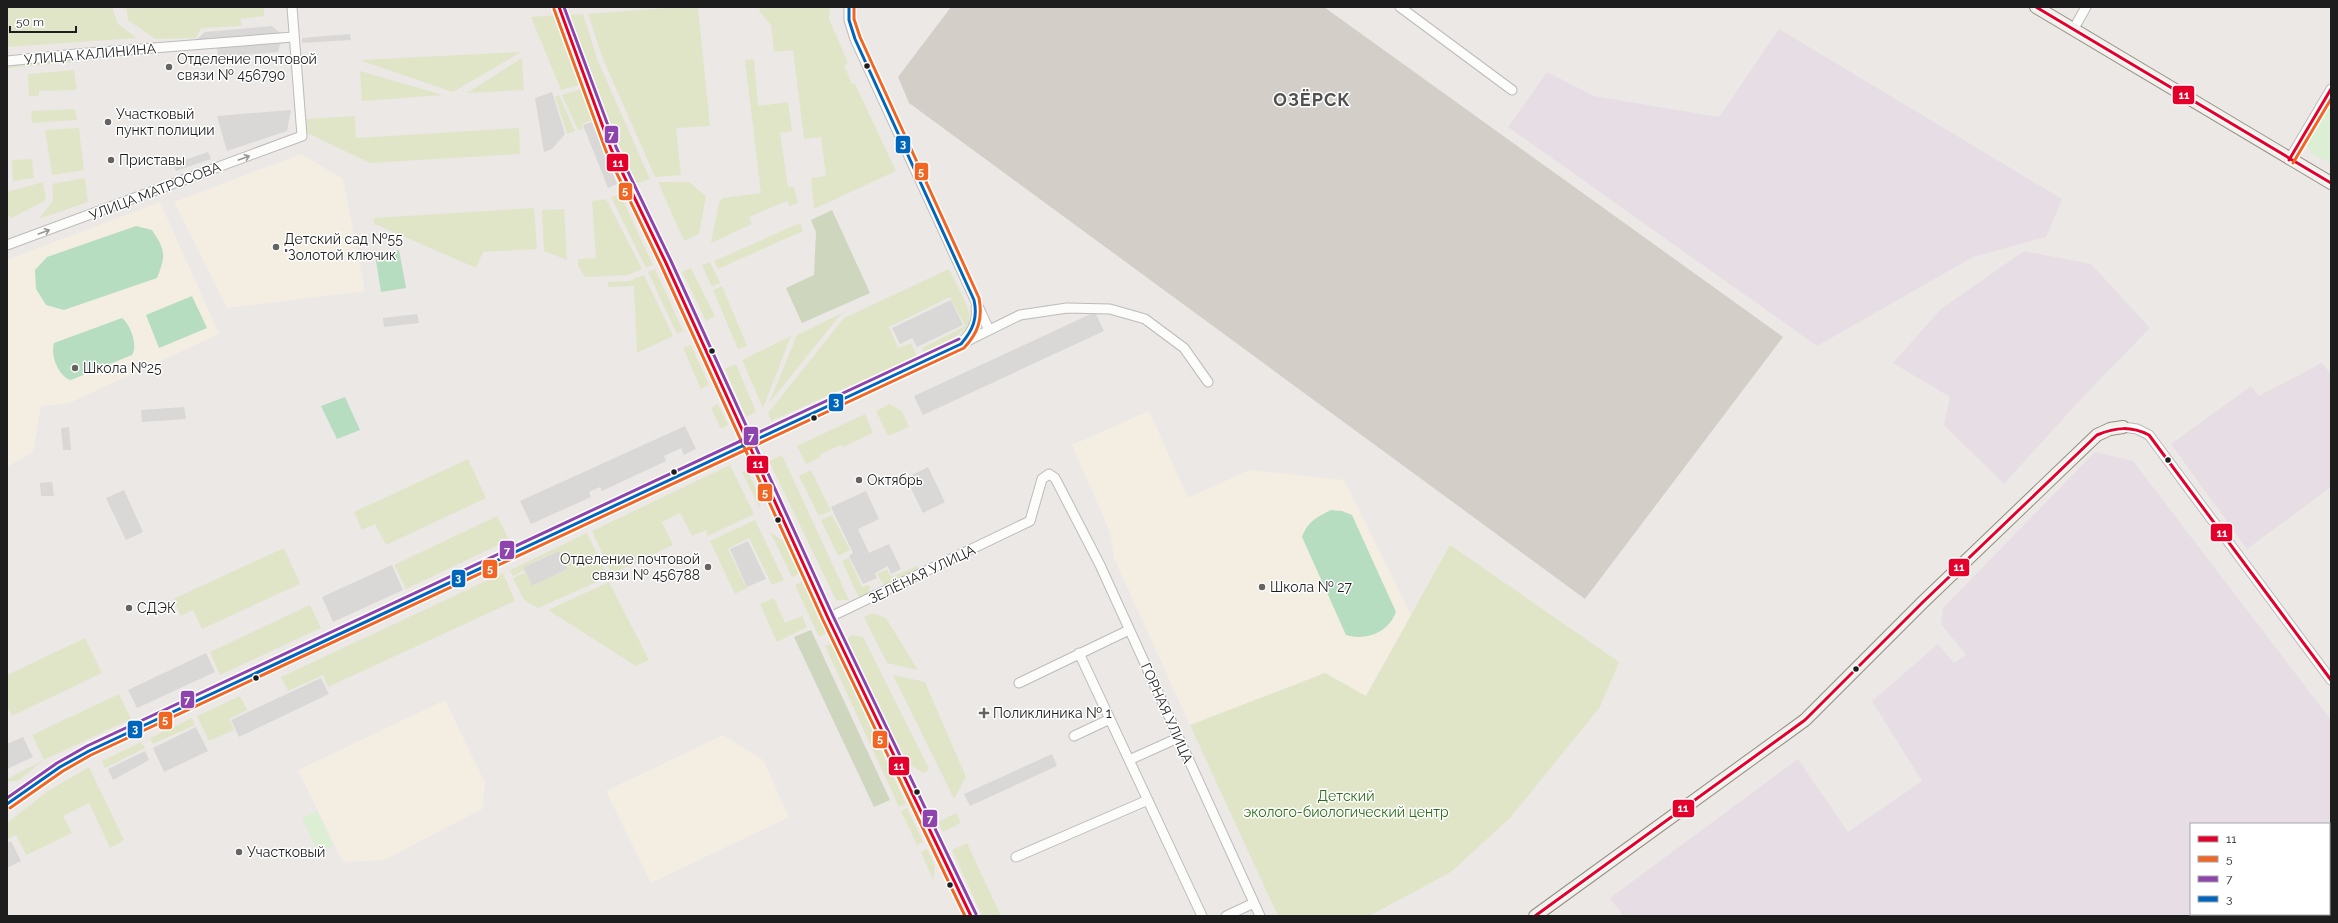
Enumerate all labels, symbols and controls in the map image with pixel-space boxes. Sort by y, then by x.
scale bar [10,8,76,34]
text: 50 m [16,15,44,29]
street label: УЛИЦА КАЛИНИНА [23,40,157,68]
place label: Отделение почтовой связи № 456790 [177,51,317,83]
unlabelled marker [862,61,872,71]
marker: Отделение почтовой связи № 456790 [164,62,174,72]
line badge: 11 [2172,85,2195,105]
district label: ОЗЁРСК [1273,89,1351,110]
text: 11 [2179,89,2190,102]
place label: Участковый пункт полиции [116,106,215,138]
marker: Участковый пункт полиции [103,117,113,127]
line badge: 7 [604,125,619,144]
text: 7 [608,128,615,141]
line badge: 3 [895,135,911,154]
text: 3 [900,138,906,151]
place label: Приставы [119,152,185,168]
one-way arrow [238,153,250,161]
line badge: 11 [606,153,629,172]
marker: Приставы [106,155,116,165]
text: 11 [613,157,624,170]
street label: УЛИЦА МАТРОСОВА [87,158,223,223]
line badge: 5 [914,162,929,181]
text: 5 [918,166,924,179]
line badge: 5 [618,182,633,201]
text: 5 [622,185,628,198]
one-way arrow [37,228,50,235]
place label: Детский сад №55 "Золотой ключик [284,231,403,263]
marker: Детский сад №55 "Золотой ключик [271,242,281,252]
unlabelled marker [707,346,717,356]
place label: Школа №25 [83,360,162,376]
marker: Школа №25 [70,363,80,373]
line badge: 3 [828,393,844,412]
text: 3 [833,396,839,409]
unlabelled marker [809,413,819,423]
line badge: 7 [743,426,759,446]
text: 7 [748,430,755,443]
line badge: 11 [746,455,769,474]
unlabelled marker [2163,455,2173,465]
text: 11 [753,458,764,471]
unlabelled marker [669,467,679,477]
place label: Октябрь [867,472,923,488]
marker: Октябрь [854,475,864,485]
line badge: 5 [757,483,773,502]
text: 5 [762,487,768,500]
unlabelled marker [773,515,783,525]
line badge: 11 [2210,523,2233,542]
text: 11 [2217,527,2228,540]
street label: ЗЕЛЁНАЯ УЛИЦА [865,539,978,607]
line badge: 7 [499,540,515,560]
text: 7 [504,544,511,557]
place label: Отделение почтовой связи № 456788 [560,551,700,583]
line badge: 11 [1948,558,1970,577]
line badge: 5 [482,559,498,579]
text: 11 [1954,561,1965,574]
marker: Отделение почтовой связи № 456788 [703,562,713,572]
text: 5 [487,563,493,576]
line badge: 3 [451,569,466,588]
text: 3 [455,572,461,585]
place label: Школа № 27 [1270,579,1353,595]
marker: Школа № 27 [1257,582,1267,592]
place label: СДЭК [137,600,176,616]
marker: СДЭК [124,603,134,613]
street label: ГОРНАЯ УЛИЦА [1138,660,1196,766]
unlabelled marker [1851,664,1861,674]
unlabelled marker [251,673,261,683]
line badge: 7 [180,690,195,709]
text: 7 [184,693,191,706]
place label: Поликлиника № 1 [993,705,1112,721]
marker: Поликлиника № 1 [978,707,990,719]
line badge: 5 [158,711,173,730]
text: 5 [162,714,168,727]
line badge: 3 [127,720,143,739]
text: 3 [132,723,138,736]
line badge: 5 [872,730,888,749]
text: 5 [877,733,883,746]
line badge: 11 [888,756,910,776]
text: 11 [894,760,905,773]
unlabelled marker [912,787,922,797]
park label: Детский эколого-биологический центр [1243,788,1449,820]
line badge: 11 [1672,799,1695,818]
text: 11 [1678,802,1689,815]
line badge: 7 [922,809,938,828]
text: 7 [927,812,934,825]
legend [2190,823,2330,915]
text: 11 [2226,832,2236,846]
place label: Участковый [247,844,325,860]
marker: Участковый [234,847,244,857]
text: 5 [2226,852,2233,866]
text: 7 [2226,872,2233,886]
unlabelled marker [945,880,955,890]
text: 3 [2226,892,2232,906]

